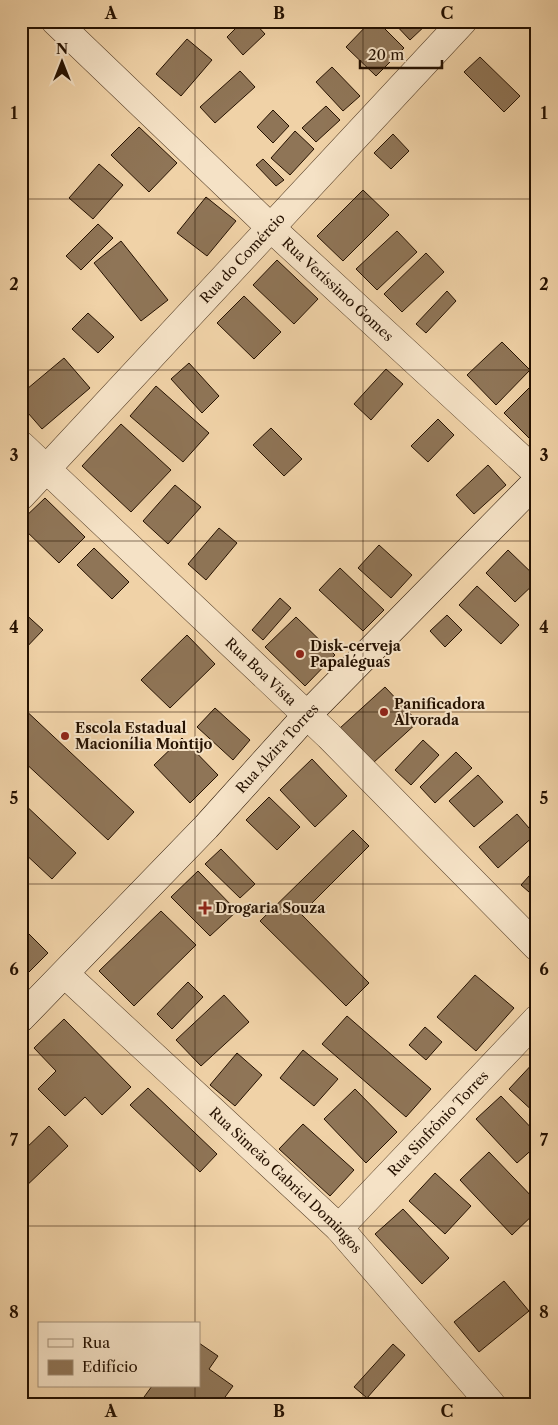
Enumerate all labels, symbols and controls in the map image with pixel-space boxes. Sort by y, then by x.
text: A [104,3,118,23]
text: B [273,3,285,23]
text: C [441,3,453,23]
north arrow [38,38,88,88]
scale bar [360,38,443,70]
text: N [56,40,68,58]
text: 20 m [368,45,404,64]
text: 1 [10,103,18,123]
text: 1 [540,103,548,123]
street label: Rua do Comércio [196,209,289,307]
street label: Rua Veríssimo Gomes [278,234,397,345]
text: 2 [9,274,19,294]
text: 2 [539,274,549,294]
text: 3 [9,445,19,465]
text: 3 [539,445,549,465]
text: 4 [9,617,19,637]
text: 4 [539,617,549,637]
street label: Rua Boa Vista [221,634,301,710]
place label: Disk-cerveja Papaléguas [310,637,402,671]
marker: Disk-cerveja Papaléguas [294,648,306,660]
place label: Panificadora Alvorada [393,695,486,729]
street label: Rua Alzira Torres [232,700,322,797]
marker: Panificadora Alvorada [378,706,390,718]
place label: Escola Estadual Macionília Montijo [75,719,213,753]
marker: Escola Estadual Macionília Montijo [59,730,71,742]
text: 5 [10,788,19,808]
text: 5 [540,788,549,808]
place label: Drogaria Souza [215,899,326,917]
marker: Drogaria Souza [199,902,211,914]
text: 6 [9,959,19,979]
text: 6 [539,959,549,979]
street label: Rua Sinfrônio Torres [384,1067,492,1180]
street label: Rua Simeão Gabriel Domingos [205,1103,366,1257]
text: 7 [10,1130,19,1150]
text: 7 [540,1130,549,1150]
text: 8 [9,1302,19,1322]
text: 8 [539,1302,549,1322]
legend [38,1322,200,1388]
text: Rua [82,1333,110,1352]
text: Edifício [82,1357,138,1376]
text: A [104,1401,118,1421]
text: B [273,1401,285,1421]
text: C [441,1401,453,1421]

